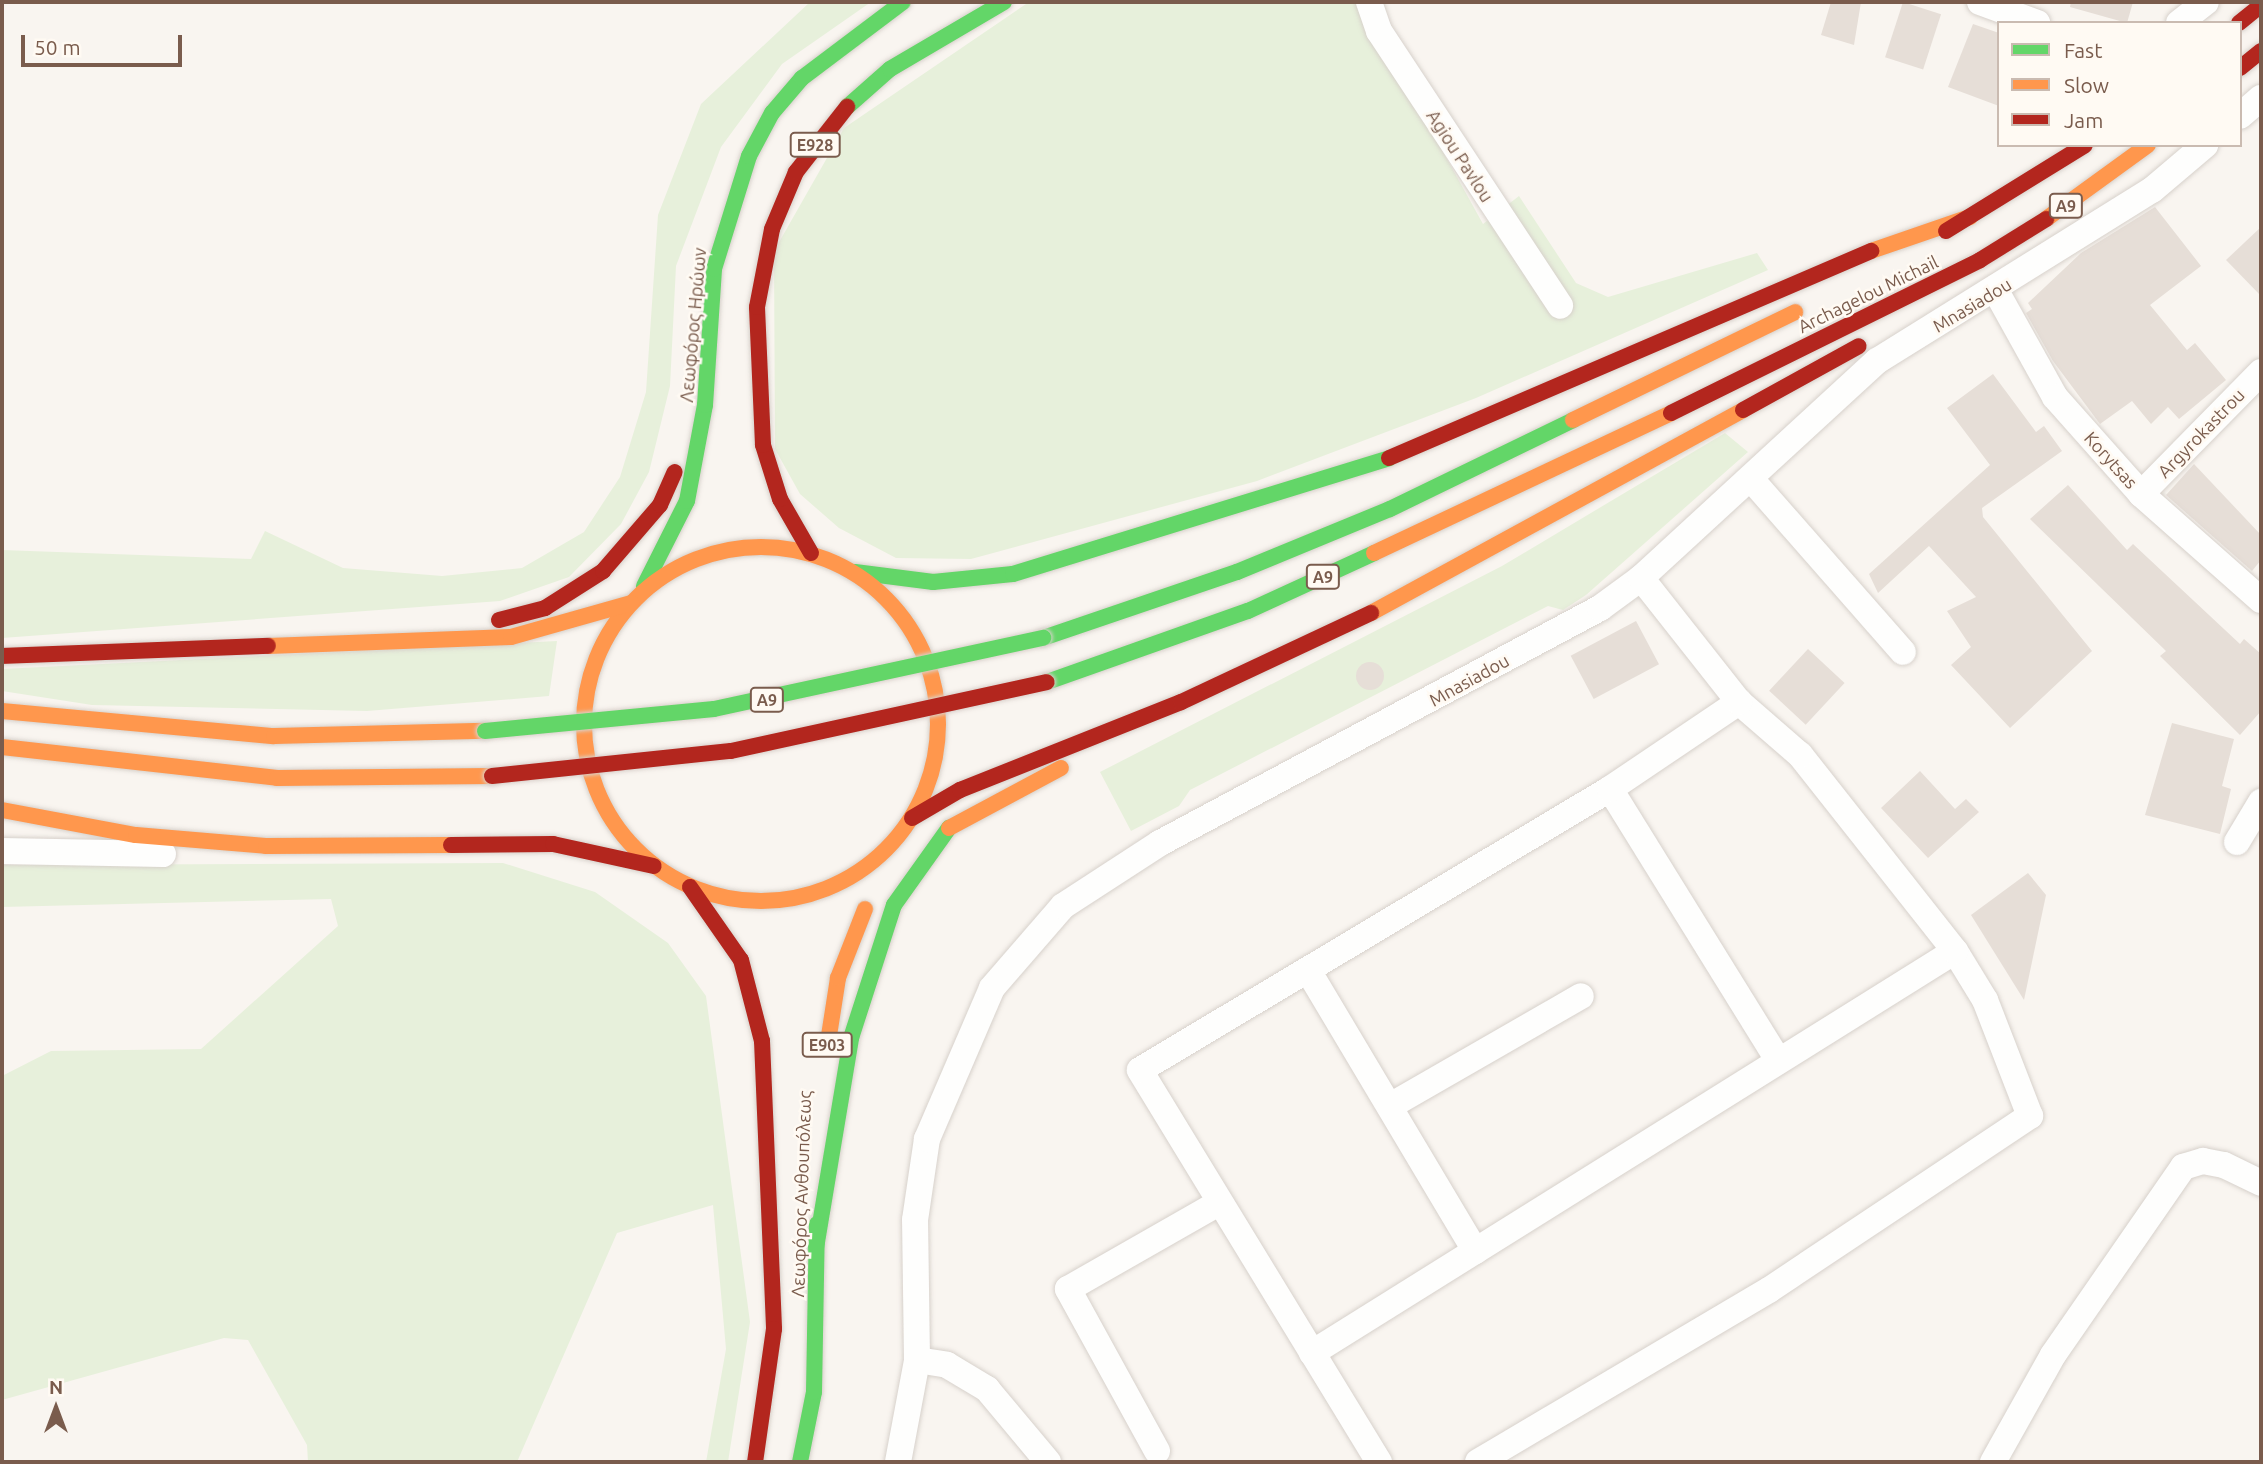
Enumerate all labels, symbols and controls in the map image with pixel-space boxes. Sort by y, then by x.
scale bar [24,21,186,65]
legend [1997,21,2242,147]
text: 50 m [34,35,81,59]
text: Fast [2064,38,2102,62]
text: Slow [2064,73,2109,97]
street label: Agiou Pavlou [1422,106,1498,206]
text: Jam [2064,108,2103,132]
road number: E928 [789,132,841,158]
road number: A9 [2048,194,2084,218]
street label: Λεωφόρος Ηρώων [675,247,711,403]
street label: Archagelou Michail [1794,251,1942,337]
street label: Mnasiadou [1929,273,2015,337]
street label: Argyrokastrou [2153,384,2249,482]
street label: Korytsas [2080,427,2142,493]
road number: A9 [1306,564,1340,590]
street label: Mnasiadou [1425,649,1513,711]
road number: A9 [750,688,784,712]
road number: E903 [801,1032,853,1058]
street label: Λεωφόρος Ανθουπόλεως [787,1090,815,1298]
north arrow [21,1373,91,1443]
text: N [49,1376,63,1398]

